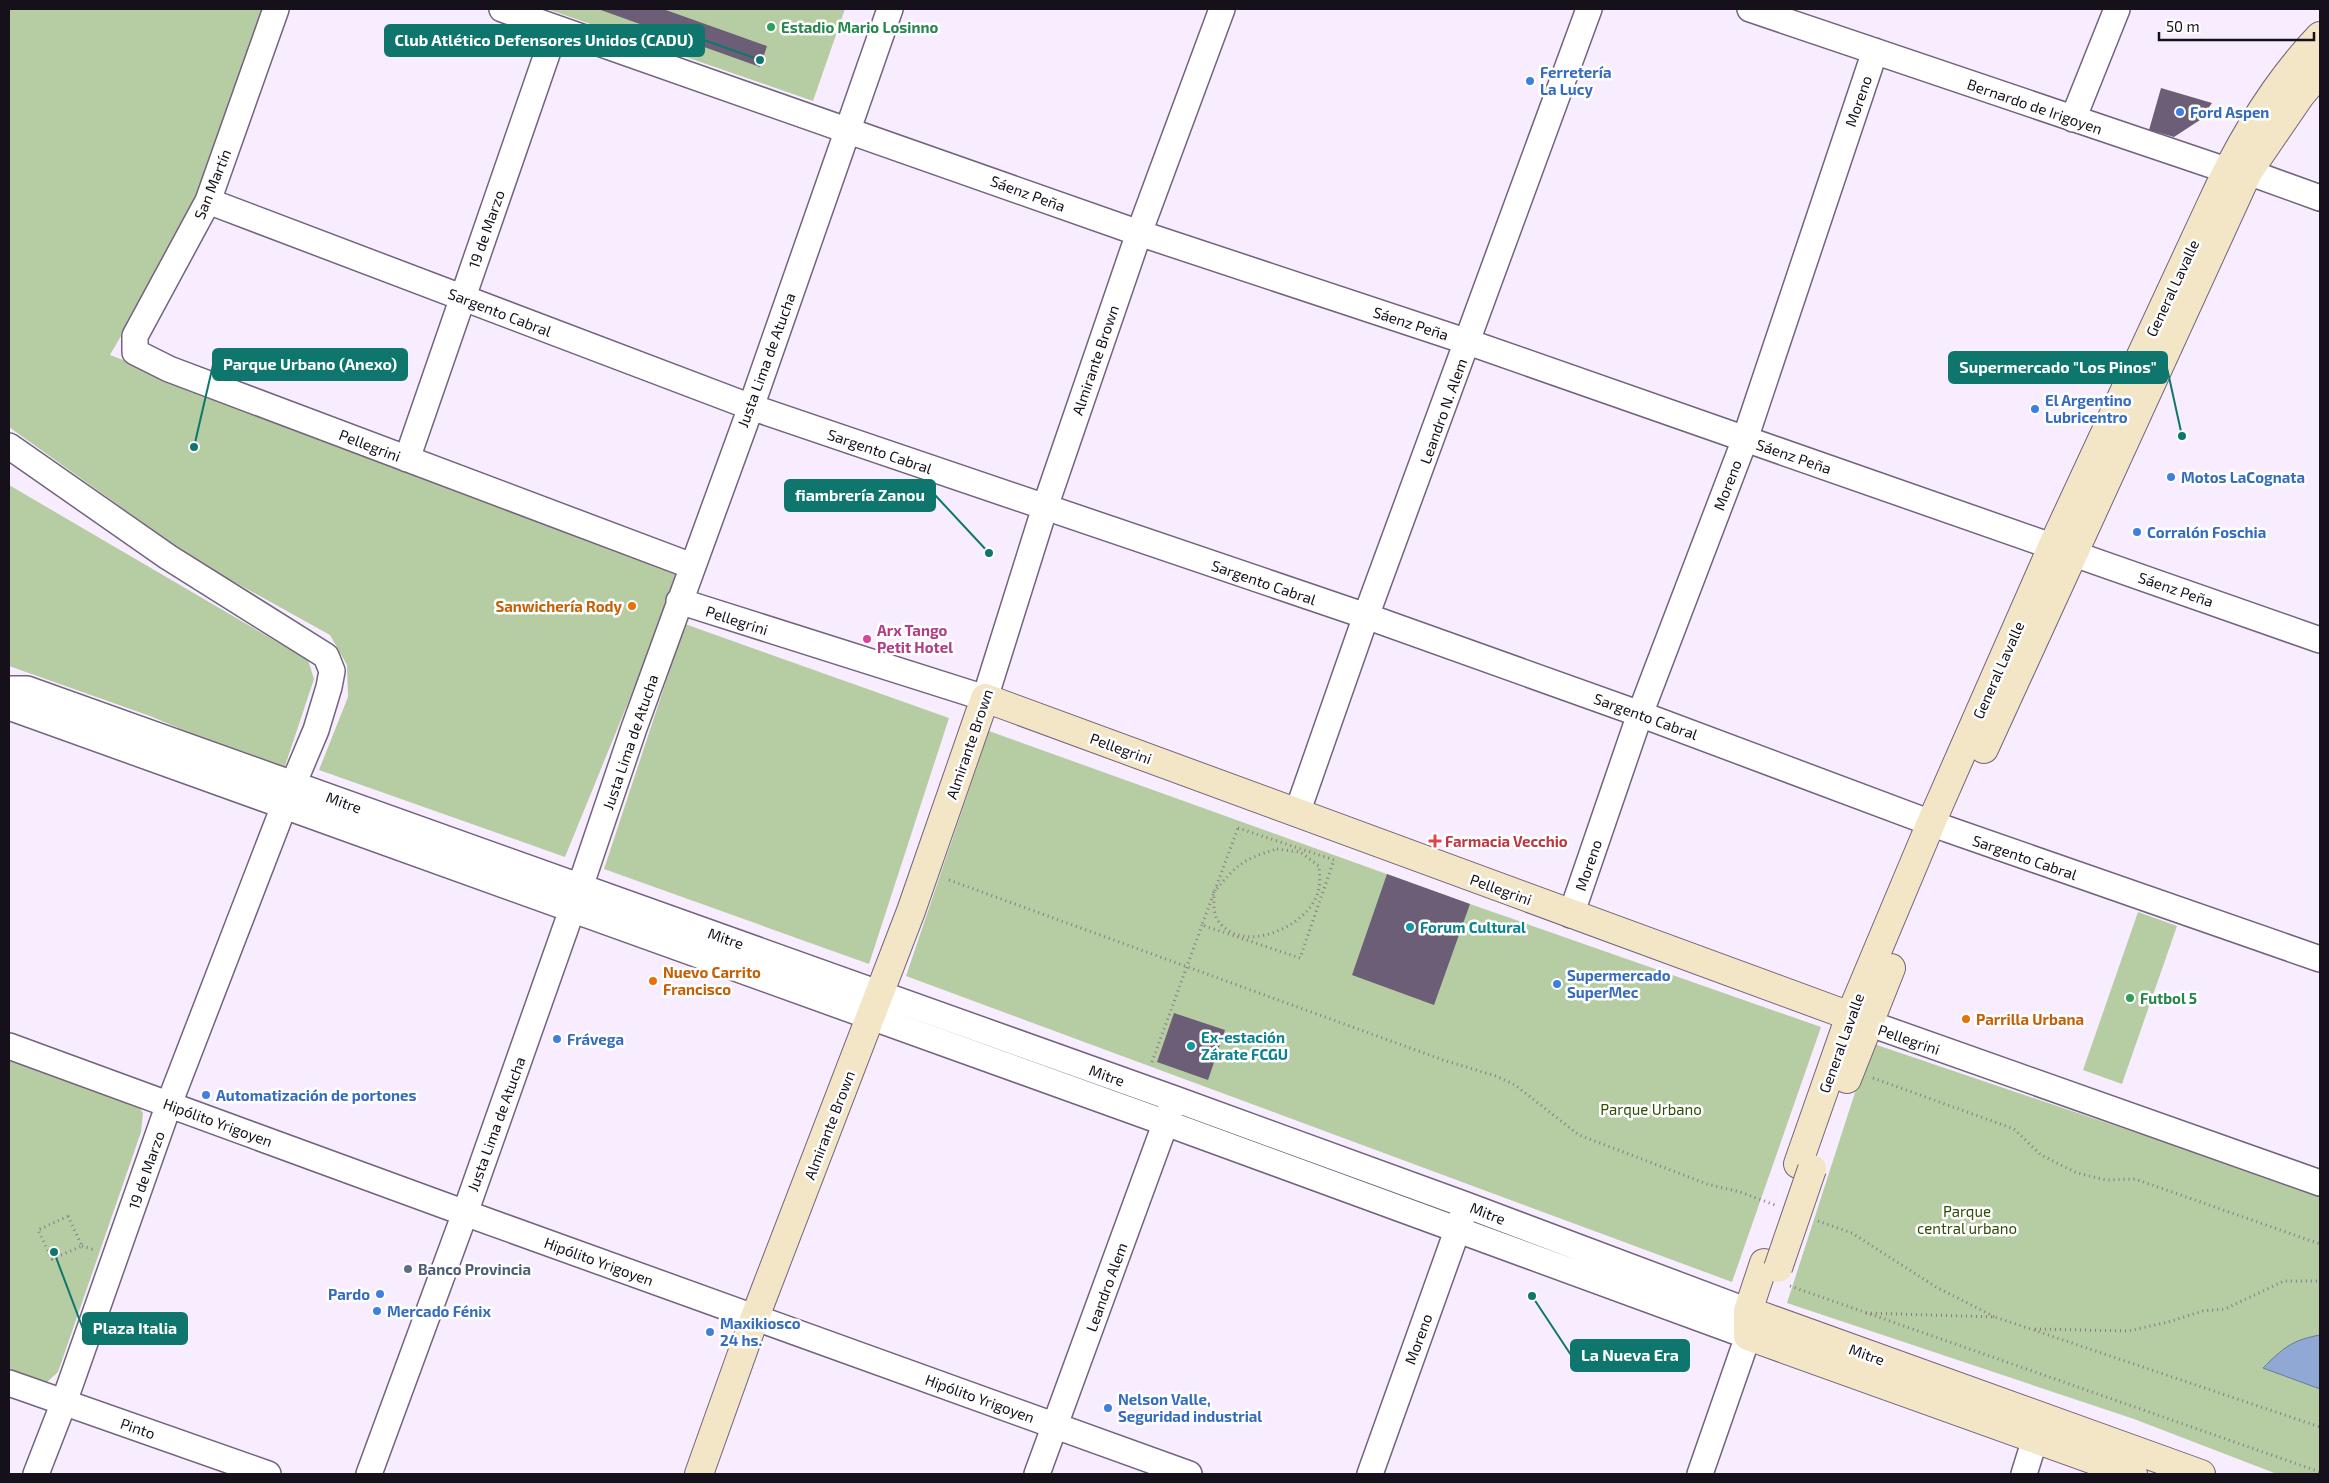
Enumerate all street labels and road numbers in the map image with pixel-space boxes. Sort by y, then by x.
street label: Moreno [1841,73,1875,129]
street label: Bernardo de Irigoyen [1965,74,2105,138]
street label: San Martín [190,146,234,222]
street label: Sáenz Peña [988,171,1068,215]
street label: 19 de Marzo [464,188,508,270]
street label: General Lavalle [2142,237,2202,339]
street label: Sargento Cabral [446,284,555,340]
street label: Justa Lima de Atucha [733,290,799,430]
street label: Sáenz Peña [1371,302,1451,344]
street label: Almirante Brown [1068,303,1122,417]
street label: Leandro N. Alem [1416,356,1470,466]
street label: Pellegrini [337,425,403,465]
street label: Sargento Cabral [825,425,935,477]
street label: Sáenz Peña [1754,435,1834,477]
street label: Moreno [1709,457,1745,513]
street label: Sargento Cabral [1209,556,1319,608]
street label: Sáenz Peña [2136,568,2216,610]
street label: Pellegrini [704,602,770,638]
street label: General Lavalle [1968,618,2028,722]
street label: Justa Lima de Atucha [598,672,662,812]
street label: Almirante Brown [942,687,996,801]
street label: Sargento Cabral [1592,689,1701,743]
street label: Pellegrini [1088,729,1154,767]
street label: Mitre [324,787,364,817]
street label: Sargento Cabral [1970,831,2080,883]
street label: Moreno [1571,837,1605,893]
street label: Pellegrini [1468,870,1534,908]
street label: Mitre [706,924,746,952]
street label: General Lavalle [1815,991,1867,1095]
street label: Pellegrini [1876,1020,1942,1058]
street label: Justa Lima de Atucha [463,1054,529,1194]
street label: Mitre [1087,1060,1127,1090]
street label: Almirante Brown [800,1068,858,1182]
street label: Hipólito Yrigoyen [161,1094,275,1150]
street label: 19 de Marzo [124,1129,168,1211]
street label: Mitre [1468,1198,1508,1228]
street label: Hipólito Yrigoyen [542,1233,656,1289]
street label: Leandro Alem [1082,1240,1130,1334]
street label: Moreno [1401,1311,1435,1367]
street label: Mitre [1847,1339,1887,1369]
street label: Hipólito Yrigoyen [923,1370,1037,1426]
street label: Pinto [118,1414,158,1442]

